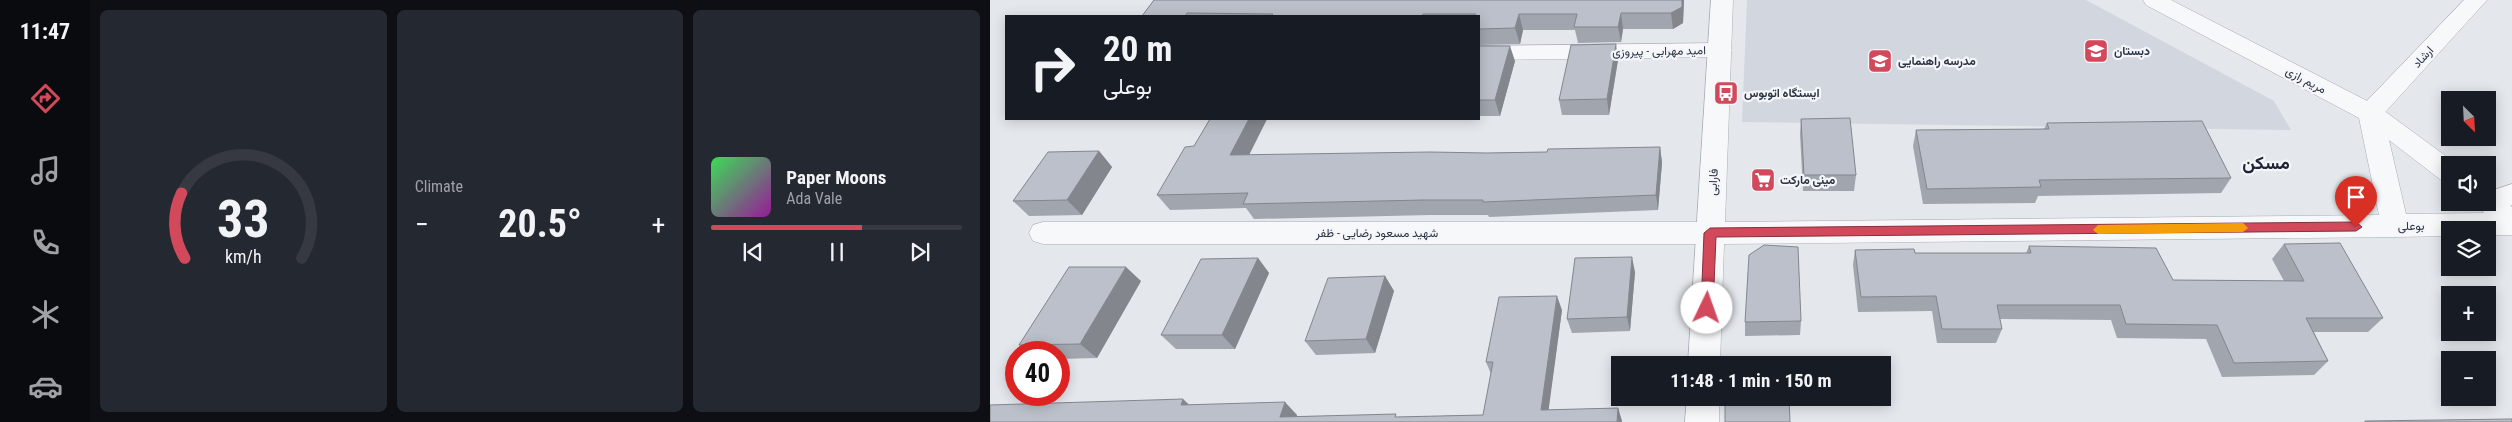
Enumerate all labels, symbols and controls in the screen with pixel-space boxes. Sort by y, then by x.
text: 11:47 [20,19,70,44]
text: 20 m [1103,29,1172,70]
icon: right [1020,35,1085,100]
school or university icon: دبستان [2083,38,2109,64]
street label: امید مهرابی - پیروزی [1612,43,1706,60]
street label: ارشاد [2410,43,2437,71]
place label: دبستان [2114,44,2150,58]
school or university icon: مدرسه راهنمایی [1867,48,1893,74]
place label: مدرسه راهنمایی [1898,54,1976,69]
street label: مریم رازی [2283,64,2329,97]
text: بوعلی [1103,74,1152,99]
bus stop icon: ایستگاه اتوبوس [1713,80,1739,106]
icon: directions [28,81,63,116]
place label: ایستگاه اتوبوس [1744,86,1820,101]
north arrow [2441,91,2496,146]
map controls [2441,91,2496,406]
district label: مسکن [2242,152,2290,174]
icon: music [28,153,63,188]
button: sound [2441,156,2496,211]
text: Paper Moons [786,166,886,189]
supermarket icon: مینی مارکت [1750,167,1776,193]
street label: فارابی [1705,168,1722,196]
place label: مینی مارکت [1780,173,1836,188]
pin [2335,176,2377,227]
text: Climate [415,177,463,196]
icon: arrive [2342,183,2370,211]
text: 33 [217,189,270,250]
text: Ada Vale [786,189,842,208]
text: 20.5° [498,202,582,246]
text: − [415,208,429,241]
text: + [651,208,665,241]
street label: بوعلی [2398,219,2425,234]
button: layers [2441,221,2496,276]
icon: phone [28,225,63,260]
street label: شهید مسعود رضایی - ظفر [1315,226,1438,241]
icon: previous [739,238,767,266]
icon: pause [823,238,851,266]
icon: next [906,238,934,266]
text: km/h [225,246,262,267]
position arrow [1680,281,1732,333]
button: + [2441,286,2496,341]
icon: climate [28,297,63,332]
speed limit sign: 40 [1005,341,1070,406]
button: − [2441,351,2496,406]
icon: car [28,369,63,404]
text: 11:48 · 1 min · 150 m [1670,369,1832,392]

